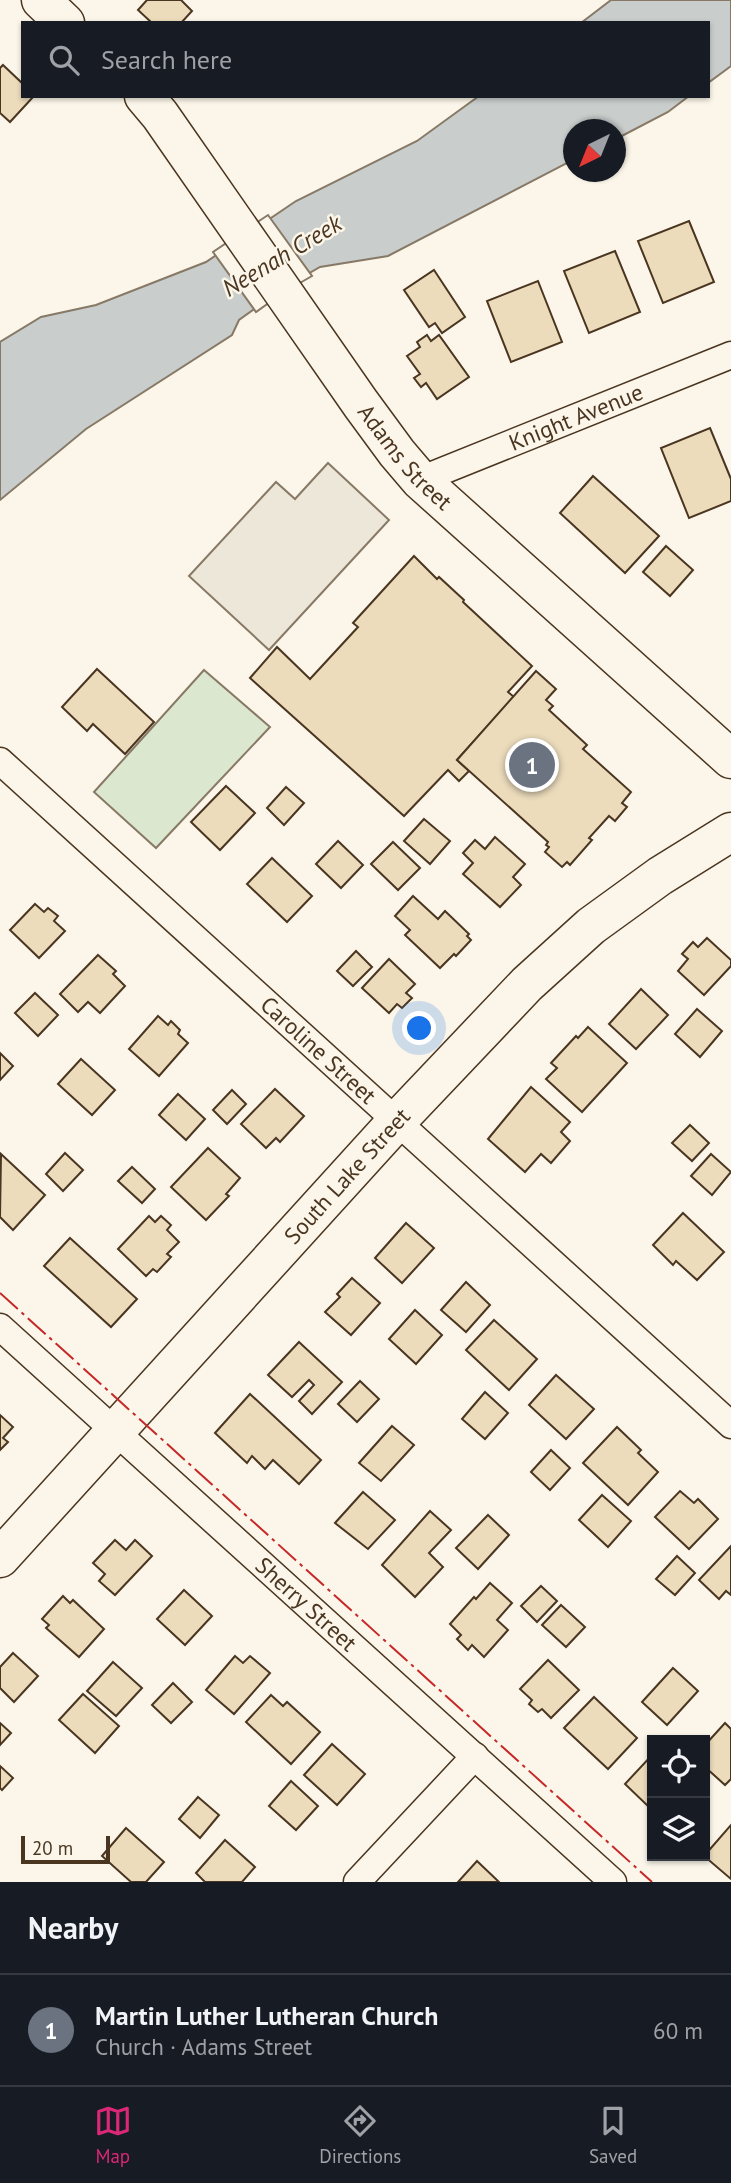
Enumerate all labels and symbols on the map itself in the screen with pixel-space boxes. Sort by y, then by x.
north arrow [563,119,626,182]
water label: Neenah Creek [216,207,348,303]
street label: Knight Avenue [504,377,647,457]
street label: Adams Street [352,398,459,516]
pin: 1 [509,739,555,791]
street label: Caroline Street [255,990,383,1110]
your location [402,1011,436,1045]
street label: South Lake Street [277,1101,416,1250]
street label: Sherry Street [250,1550,363,1657]
scale bar [21,1833,110,1865]

